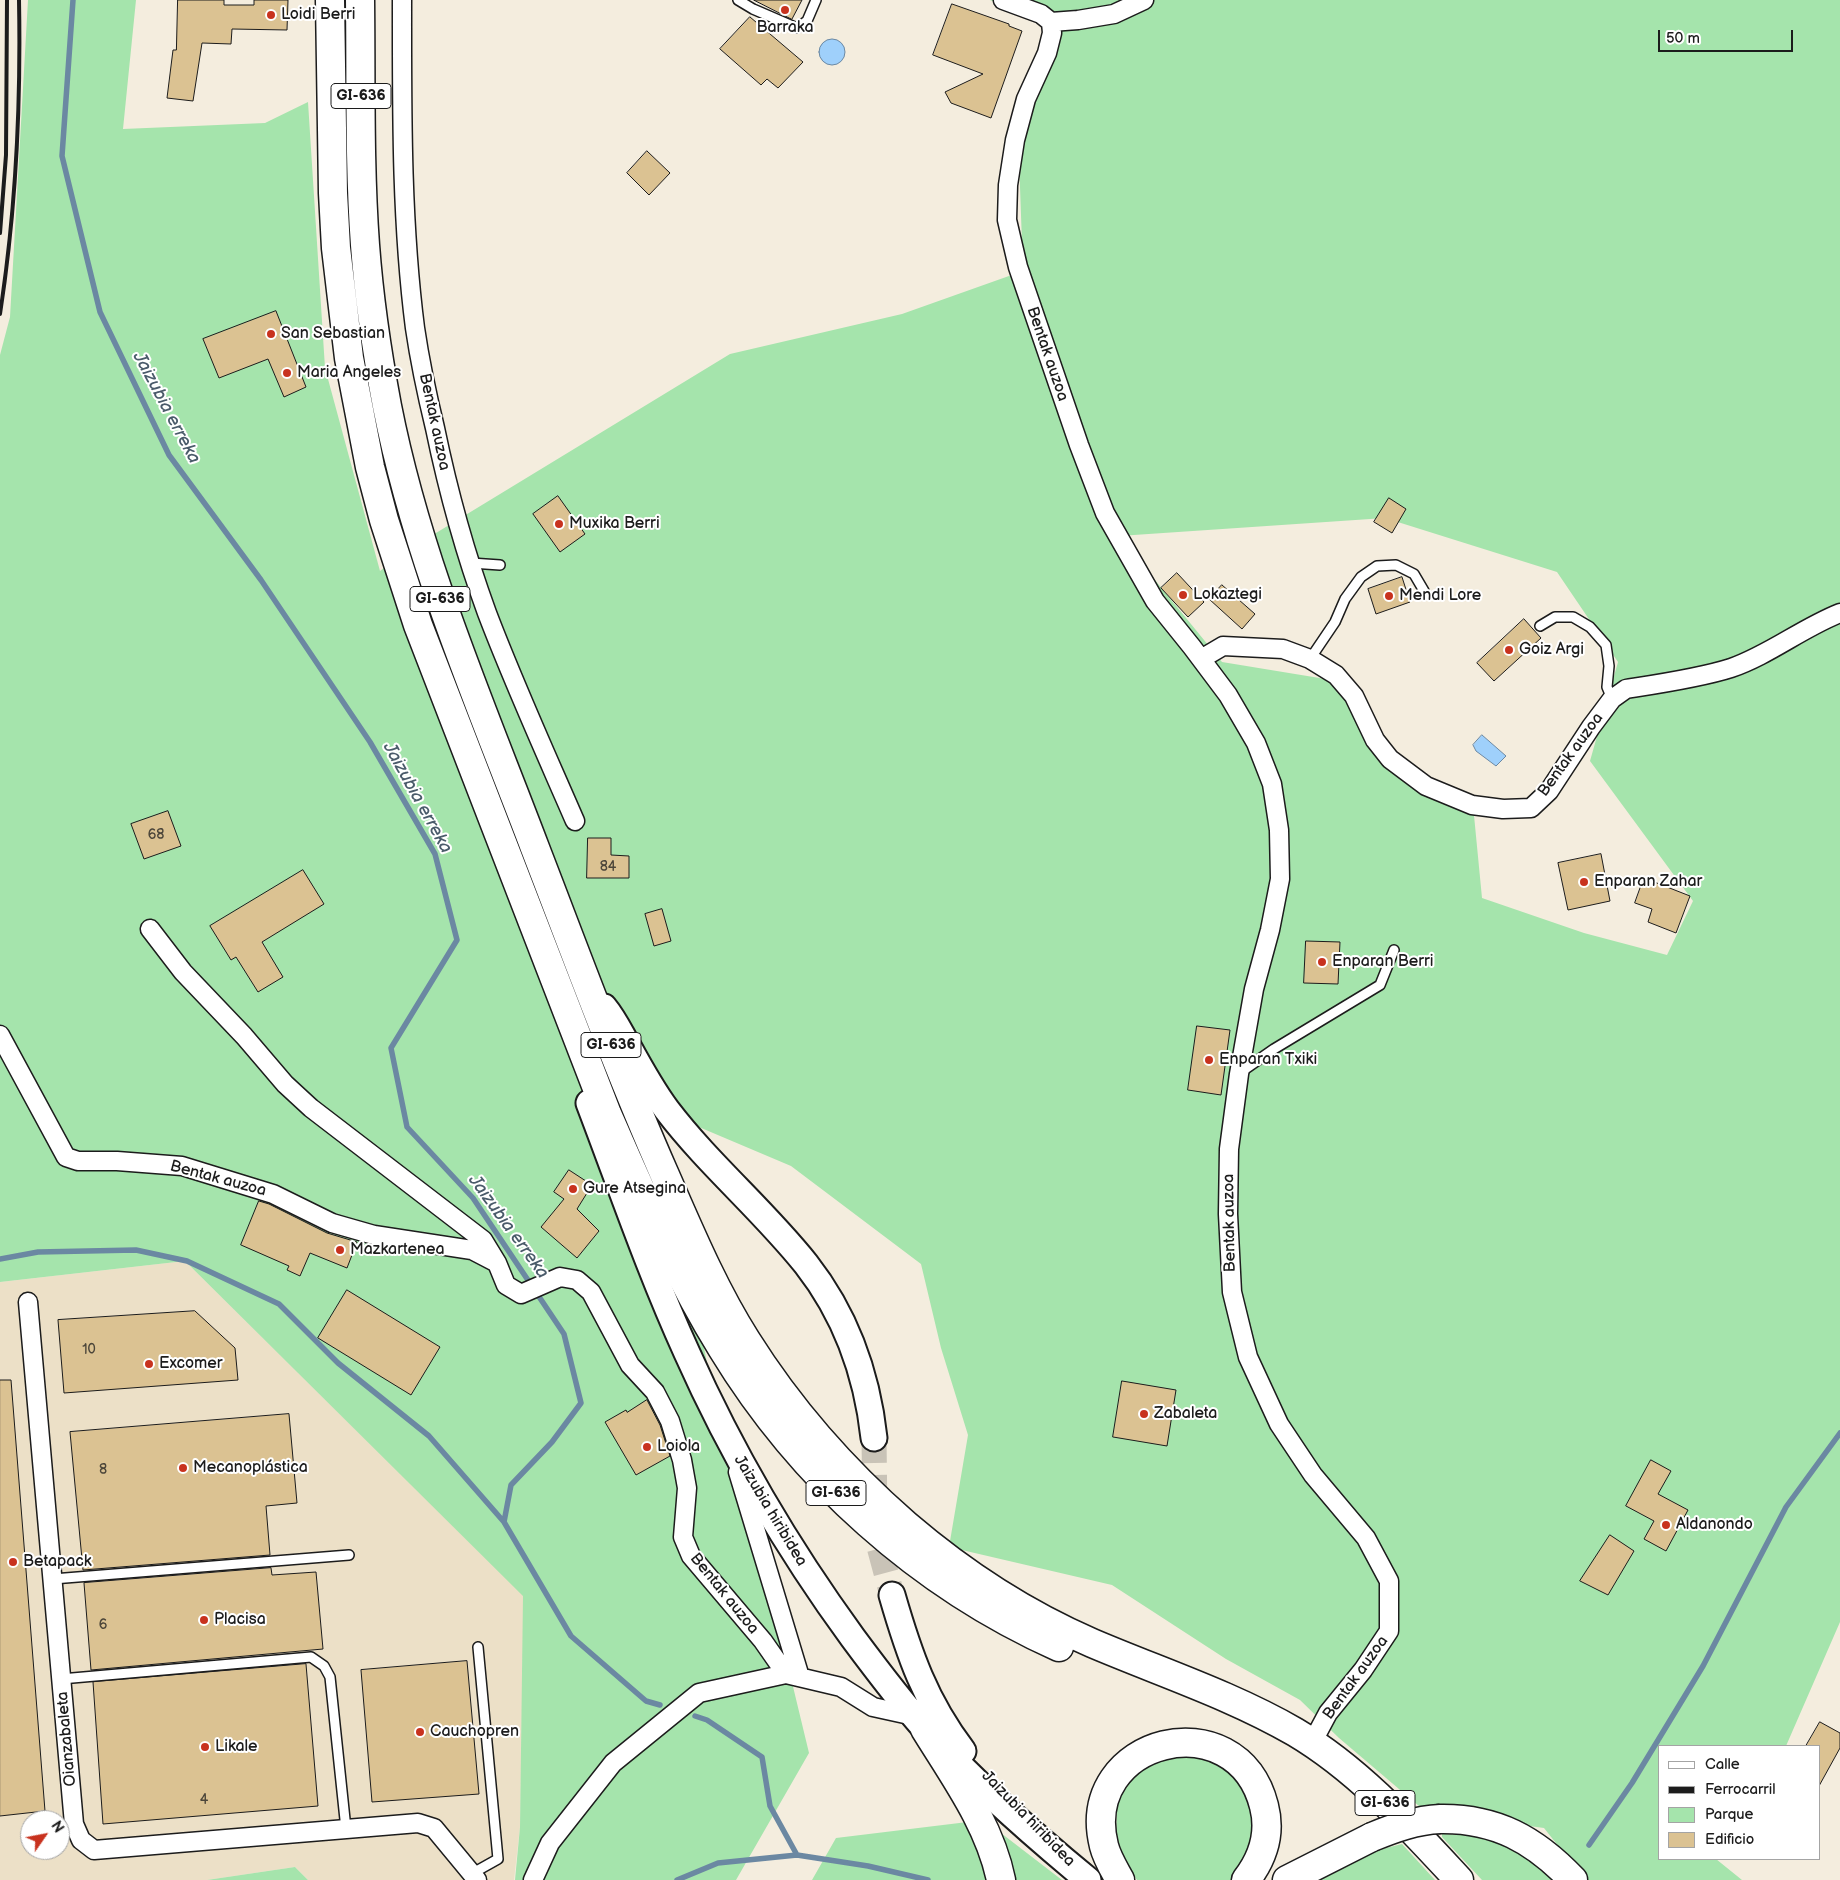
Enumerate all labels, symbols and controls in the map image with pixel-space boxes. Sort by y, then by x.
marker: Barraka [779,4,791,16]
place label: Loidi Berri [281,5,356,25]
marker: Loidi Berri [265,9,277,21]
place label: Barraka [757,18,813,38]
scale bar [1660,20,1795,52]
text: 50 m [1666,29,1700,48]
road number: GI-636 [331,84,391,108]
street label: Bentak auzoa [1022,304,1072,404]
place label: San Sebastian [281,324,385,344]
marker: San Sebastian [265,328,277,340]
water label: Jaizubia erreka [128,349,204,467]
place label: Maria Angeles [297,363,401,383]
marker: Maria Angeles [281,367,293,379]
street label: Bentak auzoa [414,372,454,472]
place label: Muxika Berri [569,514,660,534]
marker: Muxika Berri [553,518,565,530]
place label: Lokaztegi [1193,585,1262,605]
road number: GI-636 [410,586,470,612]
place label: Mendi Lore [1399,586,1481,606]
marker: Lokaztegi [1177,589,1189,601]
marker: Mendi Lore [1383,590,1395,602]
place label: Goiz Argi [1519,640,1584,660]
marker: Goiz Argi [1503,644,1515,656]
street label: Bentak auzoa [1534,709,1608,801]
water label: Jaizubia erreka [378,739,456,857]
house number: 68 [148,827,164,843]
house number: 84 [600,859,616,875]
place label: Enparan Zahar [1594,872,1702,892]
marker: Enparan Zahar [1578,876,1590,888]
place label: Enparan Berri [1332,952,1434,972]
marker: Enparan Berri [1316,956,1328,968]
road number: GI-636 [581,1032,641,1058]
place label: Enparan Txiki [1219,1050,1317,1070]
marker: Enparan Txiki [1203,1054,1215,1066]
street label: Bentak auzoa [168,1157,268,1201]
water label: Jaizubia erreka [463,1171,553,1283]
street label: Bentak auzoa [1220,1173,1240,1273]
place label: Gure Atsegina [583,1179,686,1199]
marker: Gure Atsegina [567,1183,579,1195]
place label: Mazkartenea [350,1240,445,1260]
marker: Mazkartenea [334,1244,346,1256]
house number: 10 [82,1342,96,1358]
place label: Excomer [159,1354,223,1374]
marker: Excomer [143,1358,155,1370]
place label: Zabaleta [1154,1404,1217,1424]
marker: Zabaleta [1138,1408,1150,1420]
place label: Loiola [657,1437,700,1457]
marker: Loiola [641,1441,653,1453]
street label: Jaizubia hiribidea [729,1452,811,1570]
place label: Mecanoplástica [193,1458,308,1478]
house number: 8 [99,1462,107,1478]
marker: Mecanoplástica [177,1462,189,1474]
road number: GI-636 [806,1480,866,1506]
place label: Aldanondo [1676,1515,1753,1535]
marker: Aldanondo [1660,1519,1672,1531]
street label: Bentak auzoa [685,1550,763,1638]
place label: Betapack [23,1552,92,1572]
marker: Betapack [7,1556,19,1568]
place label: Placisa [214,1610,266,1630]
marker: Placisa [198,1614,210,1626]
house number: 6 [99,1617,107,1633]
street label: Bentak auzoa [1319,1632,1393,1724]
street label: Oianzabaleta [53,1691,81,1787]
place label: Cauchopren [430,1722,519,1742]
marker: Cauchopren [414,1726,426,1738]
place label: Likale [215,1737,258,1757]
marker: Likale [199,1741,211,1753]
legend [1658,1745,1820,1860]
text: Calle [1705,1755,1740,1774]
street label: Jaizubia hiribidea [977,1767,1079,1871]
text: Ferrocarril [1705,1780,1776,1799]
road number: GI-636 [1355,1790,1415,1816]
house number: 4 [200,1792,208,1808]
text: Parque [1705,1805,1753,1824]
north arrow [20,1810,70,1860]
text: N [47,1818,67,1836]
text: Edificio [1705,1830,1754,1849]

